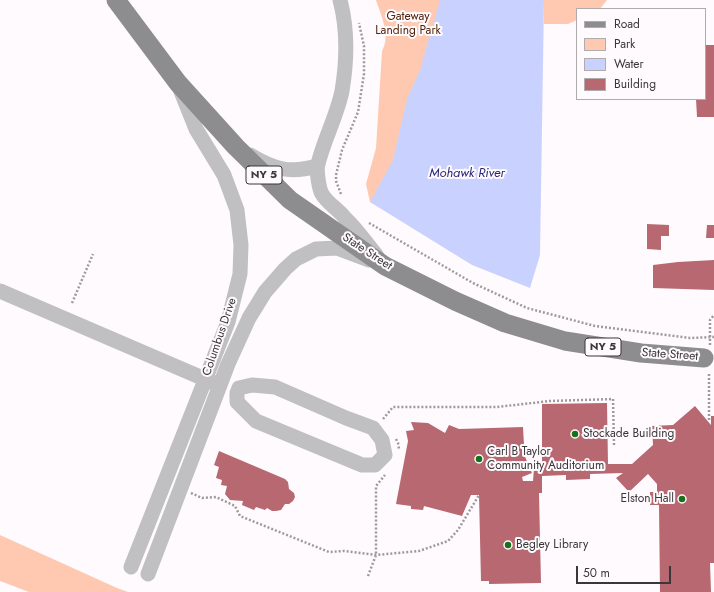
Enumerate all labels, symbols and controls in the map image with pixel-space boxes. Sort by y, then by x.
legend [576,8,706,100]
park label: Gateway Landing Park [375,10,441,38]
text: Road [614,15,640,33]
text: Park [614,35,635,53]
text: Water [614,55,644,73]
text: Building [614,75,656,93]
road number: NY 5 [246,166,282,184]
water label: Mohawk River [429,166,505,182]
street label: State Street [339,231,395,273]
street label: Columbus Drive [200,296,240,378]
road number: NY 5 [585,338,621,356]
street label: State Street [641,346,699,364]
place label: Stockade Building [583,427,674,441]
marker: Stockade Building [570,429,580,439]
place label: Carl B Taylor Community Auditorium [487,445,604,473]
marker: Carl B Taylor Community Auditorium [474,454,484,464]
place label: Elston Hall [621,492,674,506]
marker: Elston Hall [677,494,687,504]
place label: Begley Library [516,538,588,552]
marker: Begley Library [503,540,513,550]
scale bar [578,558,673,584]
text: 50 m [583,564,610,582]

